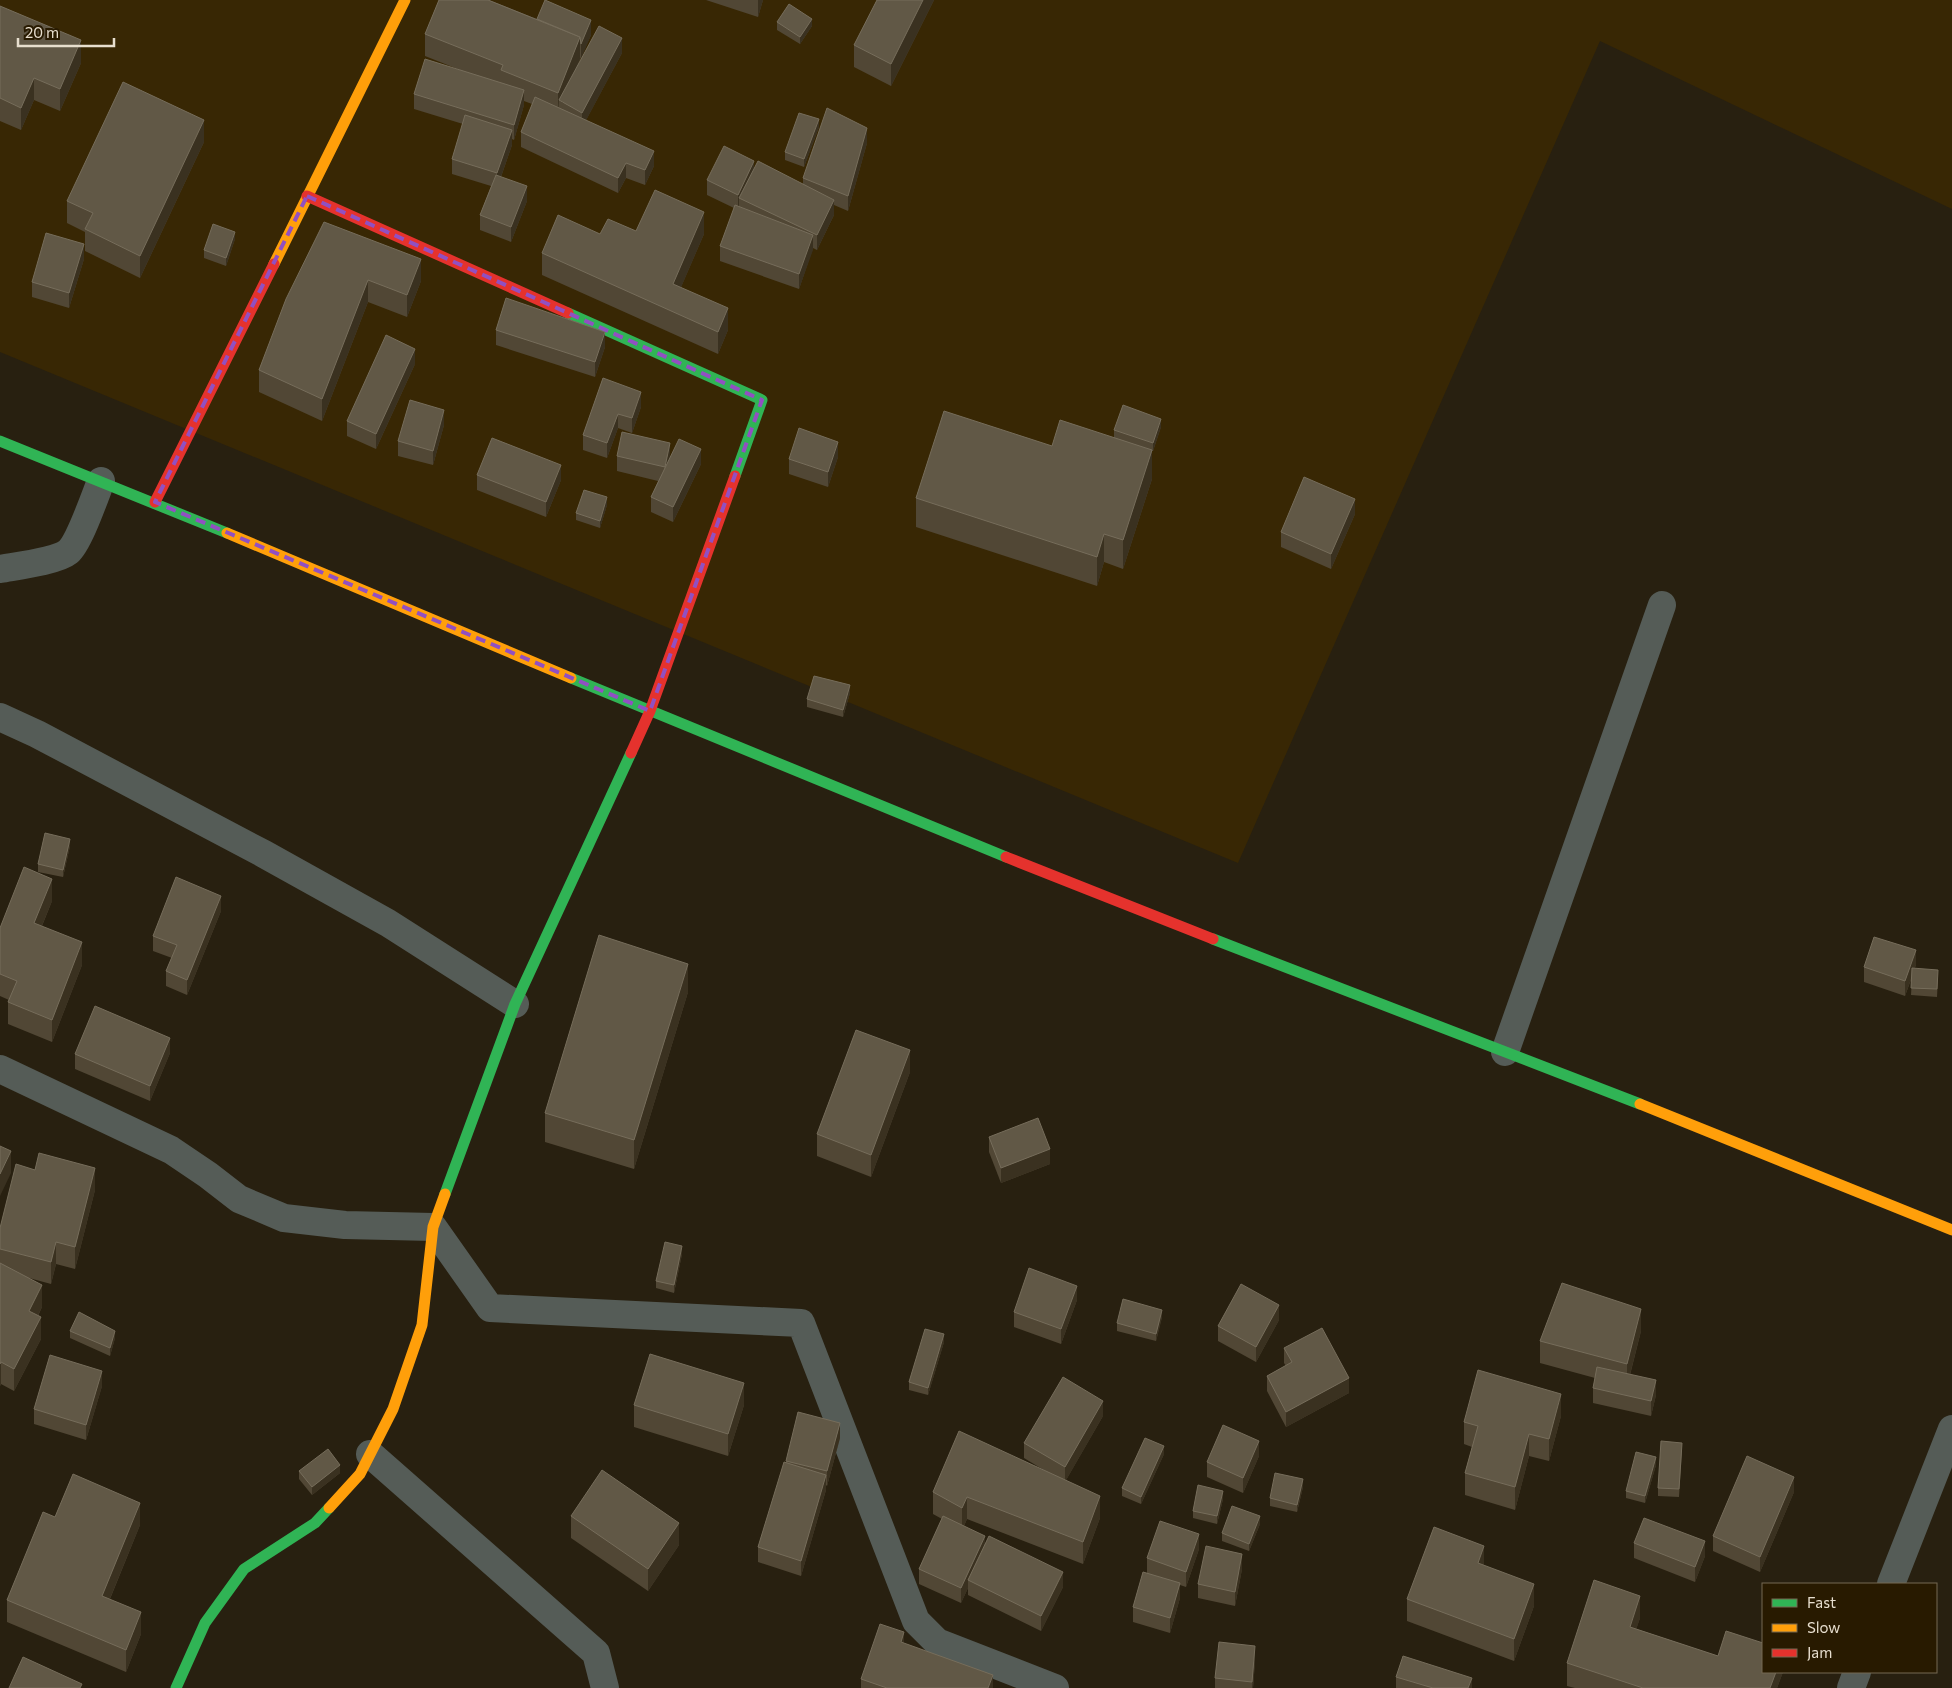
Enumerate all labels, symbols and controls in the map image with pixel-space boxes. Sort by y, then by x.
scale bar [18,15,114,47]
text: 20 m [25,23,59,41]
legend [1762,1583,1937,1673]
text: Fast [1807,1593,1836,1611]
text: Slow [1807,1618,1840,1636]
text: Jam [1807,1643,1832,1661]

